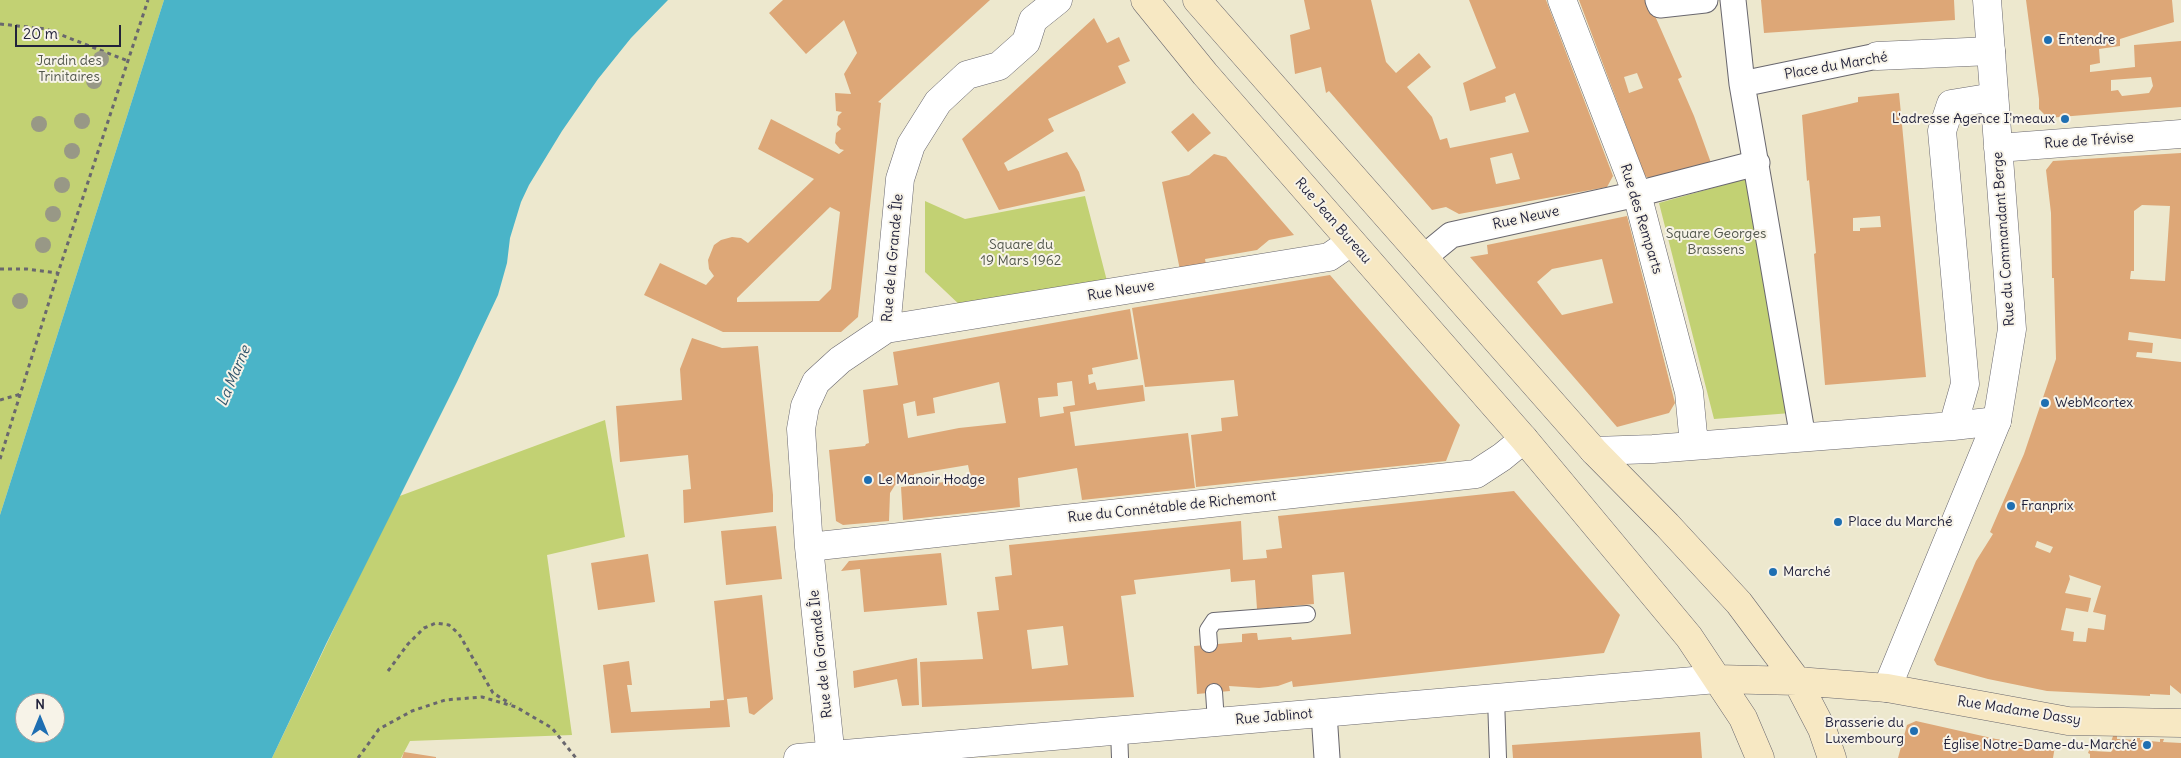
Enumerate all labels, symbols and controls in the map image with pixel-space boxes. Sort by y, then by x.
scale bar [18,15,124,47]
text: 20 m [23,24,58,43]
place label: Entendre [2058,32,2115,48]
marker: Entendre [2042,34,2054,46]
street label: Place du Marché [1783,49,1889,83]
park label: Jardin des Trinitaires [36,53,102,85]
place label: L'adresse Agence I'meaux [1892,111,2055,127]
marker: L'adresse Agence I'meaux [2059,113,2071,125]
street label: Rue de Trévise [2044,129,2134,153]
street label: Rue du Commandant Berge [1990,151,2018,327]
street label: Rue des Remparts [1616,162,1666,276]
street label: Rue Jean Bureau [1291,175,1375,267]
street label: Rue de la Grande Île [879,193,907,323]
street label: Rue Neuve [1491,203,1561,233]
park label: Square Georges Brassens [1666,226,1766,258]
park label: Square du 19 Mars 1962 [981,237,1061,270]
street label: Rue Neuve [1086,277,1156,305]
water label: La Marne [213,343,255,409]
place label: WebMcortex [2055,395,2133,411]
marker: WebMcortex [2039,397,2051,409]
place label: Le Manoir Hodge [878,472,985,488]
marker: Le Manoir Hodge [862,474,874,486]
street label: Rue du Connétable de Richemont [1067,488,1277,526]
place label: Franprix [2021,498,2074,514]
marker: Franprix [2005,500,2017,512]
place label: Place du Marché [1848,514,1953,530]
marker: Place du Marché [1832,516,1844,528]
place label: Marché [1783,564,1831,580]
marker: Marché [1767,566,1779,578]
street label: Rue de la Grande Île [806,589,836,719]
north arrow [15,693,65,743]
street label: Rue Madame Dassy [1956,693,2082,729]
text: N [35,695,45,713]
street label: Rue Jablinot [1235,705,1313,729]
place label: Brasserie du Luxembourg [1825,715,1904,748]
marker: Brasserie du Luxembourg [1908,725,1920,737]
place label: Église Notre-Dame-du-Marché [1943,737,2137,753]
marker: Église Notre-Dame-du-Marché [2141,739,2153,751]

